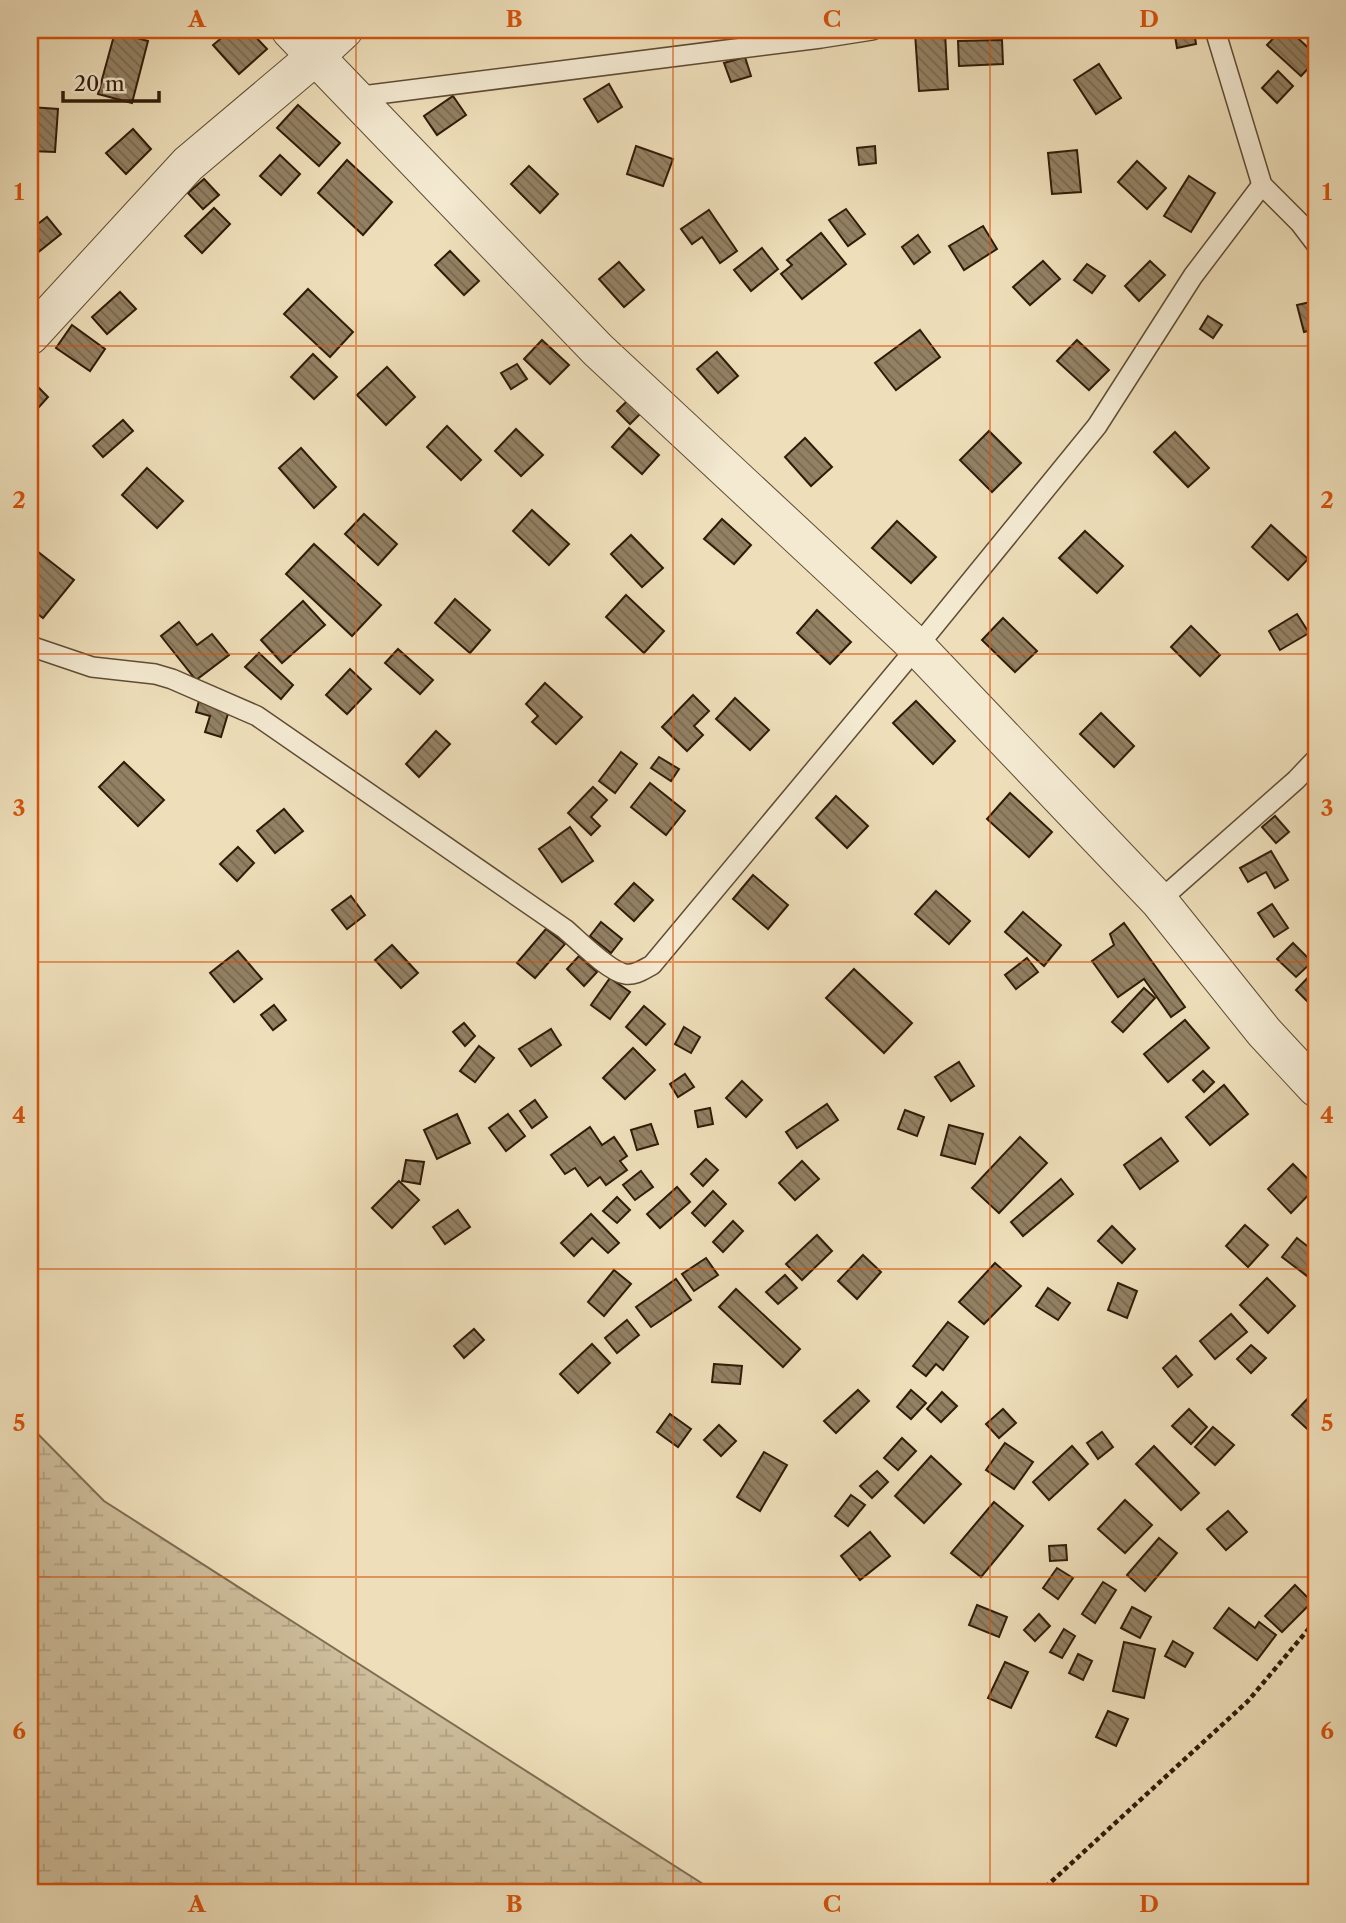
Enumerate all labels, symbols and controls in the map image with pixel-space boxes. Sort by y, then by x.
text: A [187,5,207,33]
text: B [505,5,523,33]
text: C [823,5,841,33]
text: D [1139,5,1159,33]
scale bar [63,60,159,104]
text: 20 m [74,71,125,96]
text: 1 [14,178,25,206]
text: 1 [1322,178,1333,206]
text: 2 [12,486,26,514]
text: 2 [1320,486,1334,514]
text: 3 [13,794,26,822]
text: 3 [1321,794,1334,822]
text: 4 [12,1101,26,1129]
text: 4 [1320,1101,1334,1129]
text: 5 [13,1409,25,1437]
text: 5 [1321,1409,1333,1437]
text: 6 [12,1717,26,1745]
text: 6 [1320,1717,1334,1745]
text: A [187,1890,207,1918]
text: B [505,1890,523,1918]
text: C [823,1890,841,1918]
text: D [1139,1890,1159,1918]

